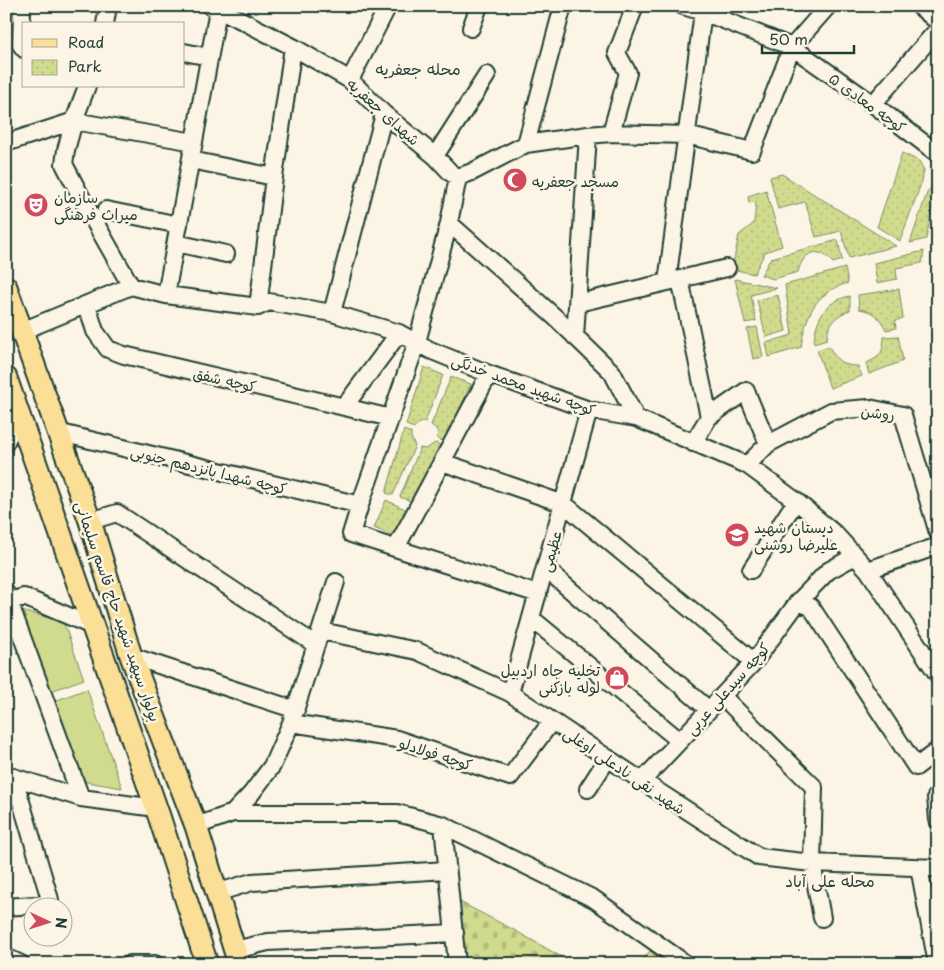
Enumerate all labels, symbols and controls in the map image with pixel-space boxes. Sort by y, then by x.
legend [22,22,185,88]
scale bar [762,22,854,54]
text: 50 m [769,27,808,50]
text: Road [68,30,104,53]
text: Park [68,54,102,77]
district label: محله جعفریه [375,56,461,80]
street label: کوچه معادی ۵ [825,66,911,138]
street label: شهدای جعفریه [342,72,426,150]
mosque icon: مسجد جعفریه [502,167,528,193]
place label: مسجد جعفریه [532,169,619,192]
place label: سازمان میراث فرهنگی [54,185,138,225]
theatre icon: سازمان میراث فرهنگی [23,192,49,218]
street label: کوچه شهید محمد خدنگی [449,347,599,421]
street label: کوچه شفق [191,361,259,397]
street label: روشن [860,399,896,425]
street label: کوچه شهدا پانزدهم جنوبی [128,438,289,501]
street label: بولوار سپهبد شهید حاج قاسم سلیمانی [68,497,168,725]
place label: دبستان شهید علیرضا روشنی [754,515,838,555]
school or university icon: دبستان شهید علیرضا روشنی [724,522,750,548]
street label: عظیمی [533,528,567,574]
street label: کوچه سیدعلی عربی [679,637,775,739]
place label: تخلیه چاه اردبیل لوله بازکنی [501,658,601,698]
shop icon: تخلیه چاه اردبیل لوله بازکنی [604,665,630,691]
street label: شهید نقی نادعلی اوغلی [559,721,691,819]
street label: کوچه فولادلو [395,730,476,776]
district label: محله علی آباد [785,868,875,892]
north arrow [22,898,72,948]
text: N [51,917,72,929]

